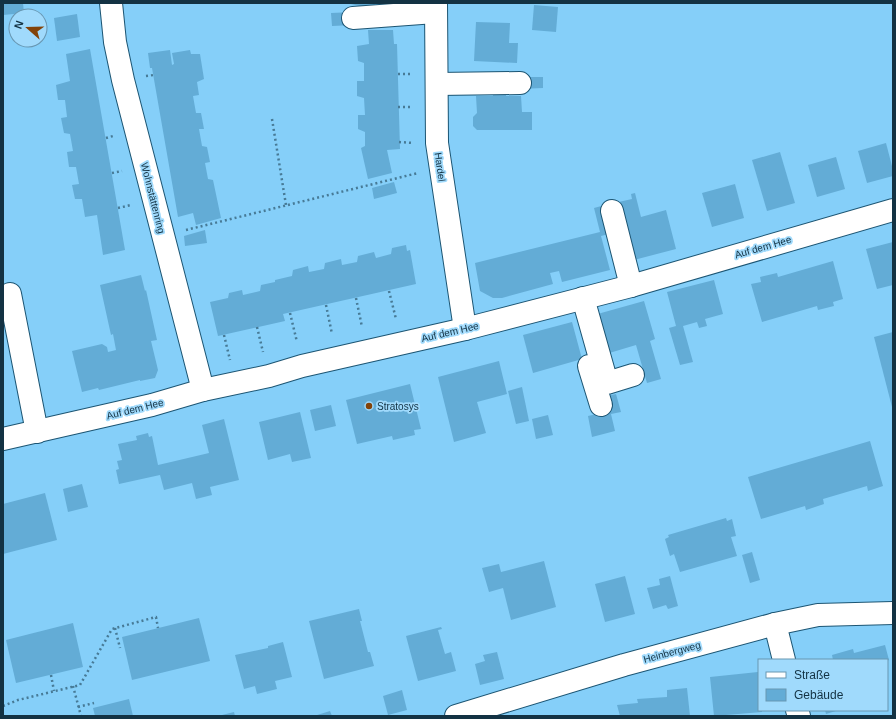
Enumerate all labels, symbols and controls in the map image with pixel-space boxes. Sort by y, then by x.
north arrow [8,8,48,48]
text: N [12,19,26,30]
street label: Hardel [433,152,447,182]
street label: Wohnstättenring [139,161,167,235]
street label: Auf dem Hee [733,234,793,260]
street label: Auf dem Hee [420,320,480,344]
street label: Auf dem Hee [105,396,165,421]
marker: Stratosys [364,401,374,411]
place label: Stratosys [377,401,419,412]
street label: Heinbergweg [642,639,702,665]
legend [758,659,888,711]
text: Straße [794,668,830,682]
text: Gebäude [794,688,844,702]

